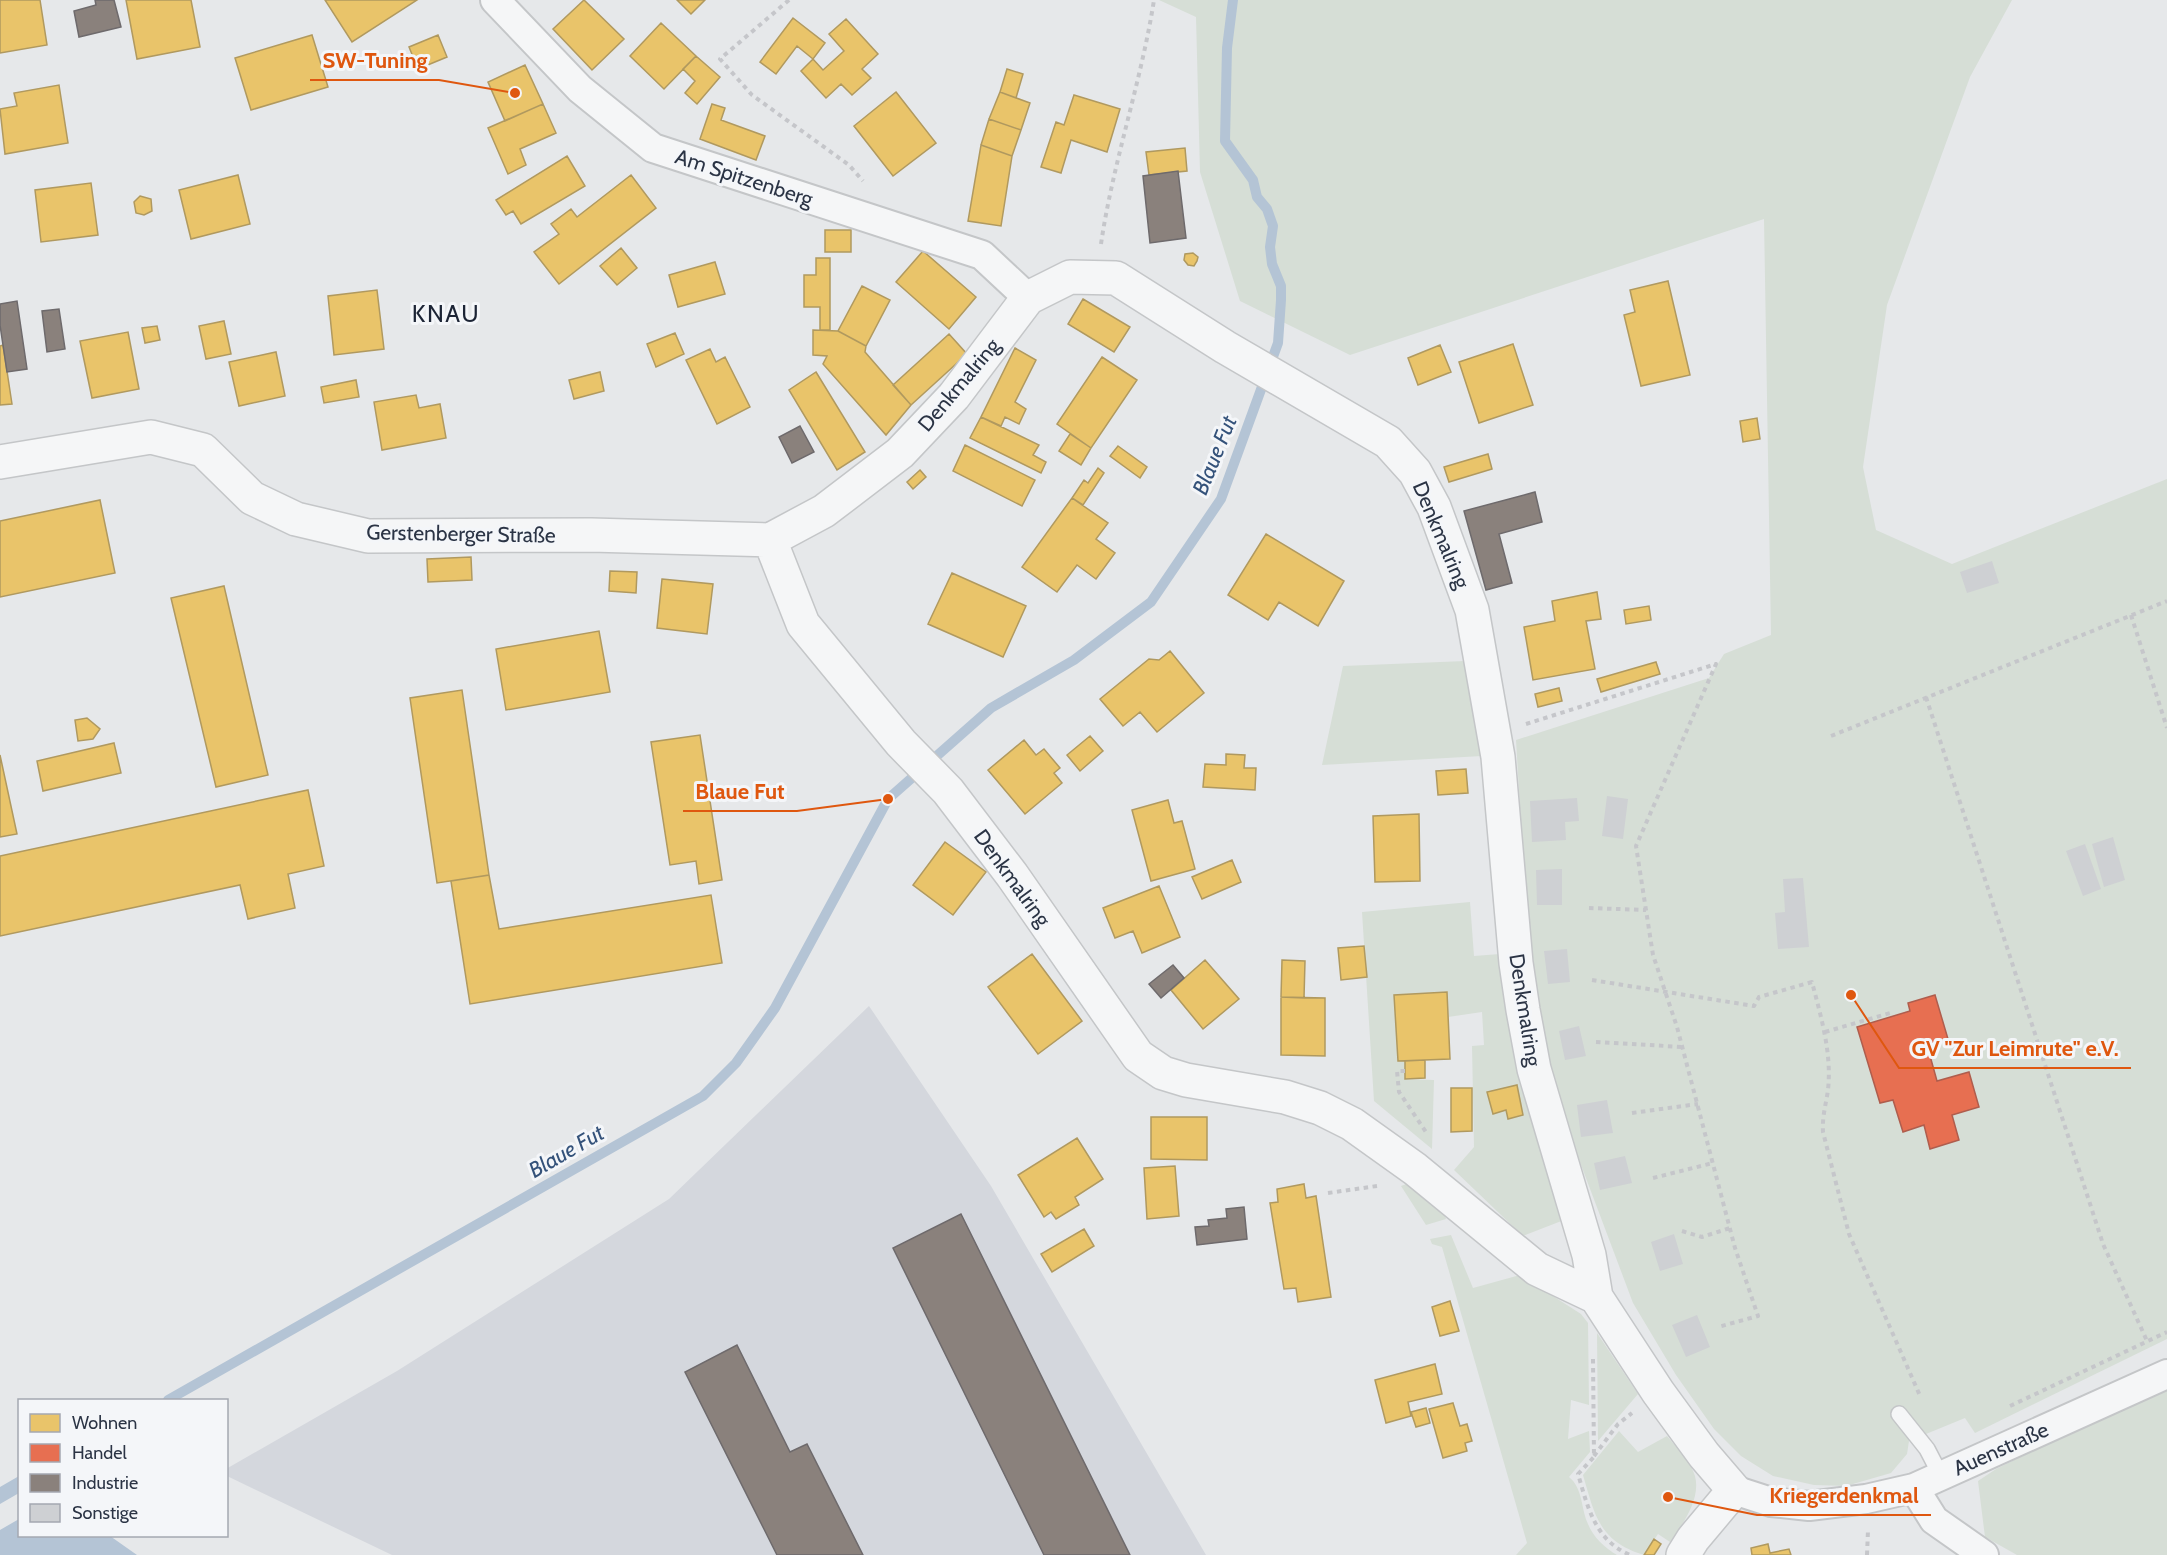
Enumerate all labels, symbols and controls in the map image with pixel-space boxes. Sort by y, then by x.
callout: SW-Tuning [310,40,439,80]
text: SW-Tuning [322,47,428,74]
street label: Am Spitzenberg [672,144,817,212]
district label: KNAU [412,299,480,328]
street label: Denkmalring [912,333,1005,436]
water label: Blaue Fut [1186,411,1243,499]
street label: Denkmalring [1408,478,1475,593]
street label: Gerstenberger Straße [366,519,556,548]
callout: Blaue Fut [683,771,797,811]
text: Blaue Fut [695,778,785,805]
street label: Denkmalring [969,824,1056,932]
street label: Denkmalring [1504,952,1547,1069]
callout: GV "Zur Leimrute" e.V. [1899,1028,2131,1068]
text: GV "Zur Leimrute" e.V. [1911,1035,2119,1062]
water label: Blaue Fut [524,1118,610,1184]
legend [18,1399,228,1537]
text: Wohnen [72,1412,137,1434]
street label: Auenstraße [1949,1416,2052,1481]
text: Handel [72,1442,127,1464]
text: Industrie [72,1472,138,1494]
callout: Kriegerdenkmal [1757,1475,1931,1515]
text: Kriegerdenkmal [1769,1482,1919,1509]
text: Sonstige [72,1502,138,1524]

